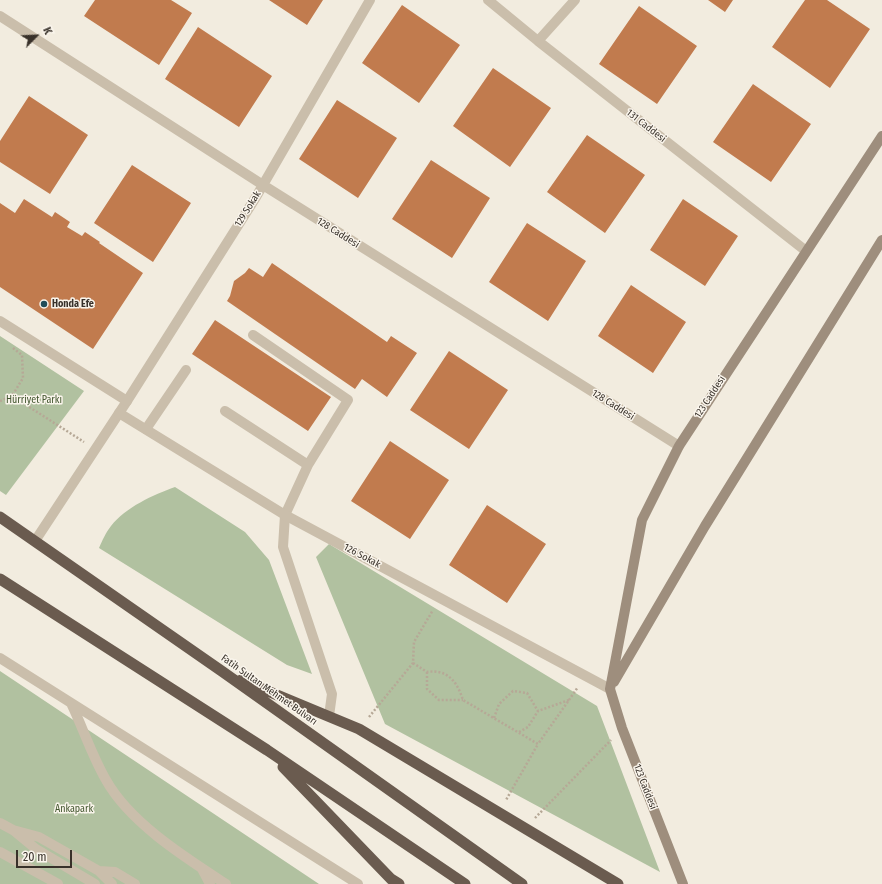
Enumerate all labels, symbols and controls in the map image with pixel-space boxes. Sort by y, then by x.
north arrow [16,16,56,56]
text: K [40,25,55,36]
street label: 131 Caddesi [624,107,668,145]
street label: 129 Sokak [232,189,264,229]
street label: 128 Caddesi [314,215,362,251]
place label: Honda Efe [52,298,94,310]
marker: Honda Efe [39,299,49,309]
street label: 123 Caddesi [692,374,728,420]
street label: 128 Caddesi [589,387,637,423]
park label: Hürriyet Parkı [6,394,62,406]
street label: 126 Sokak [342,541,382,571]
street label: Fatih Sultan Mehmet Bulvarı [219,652,319,728]
street label: 123 Caddesi [631,763,659,811]
park label: Ankapark [55,803,93,815]
scale bar [18,842,74,868]
text: 20 m [23,850,47,864]

